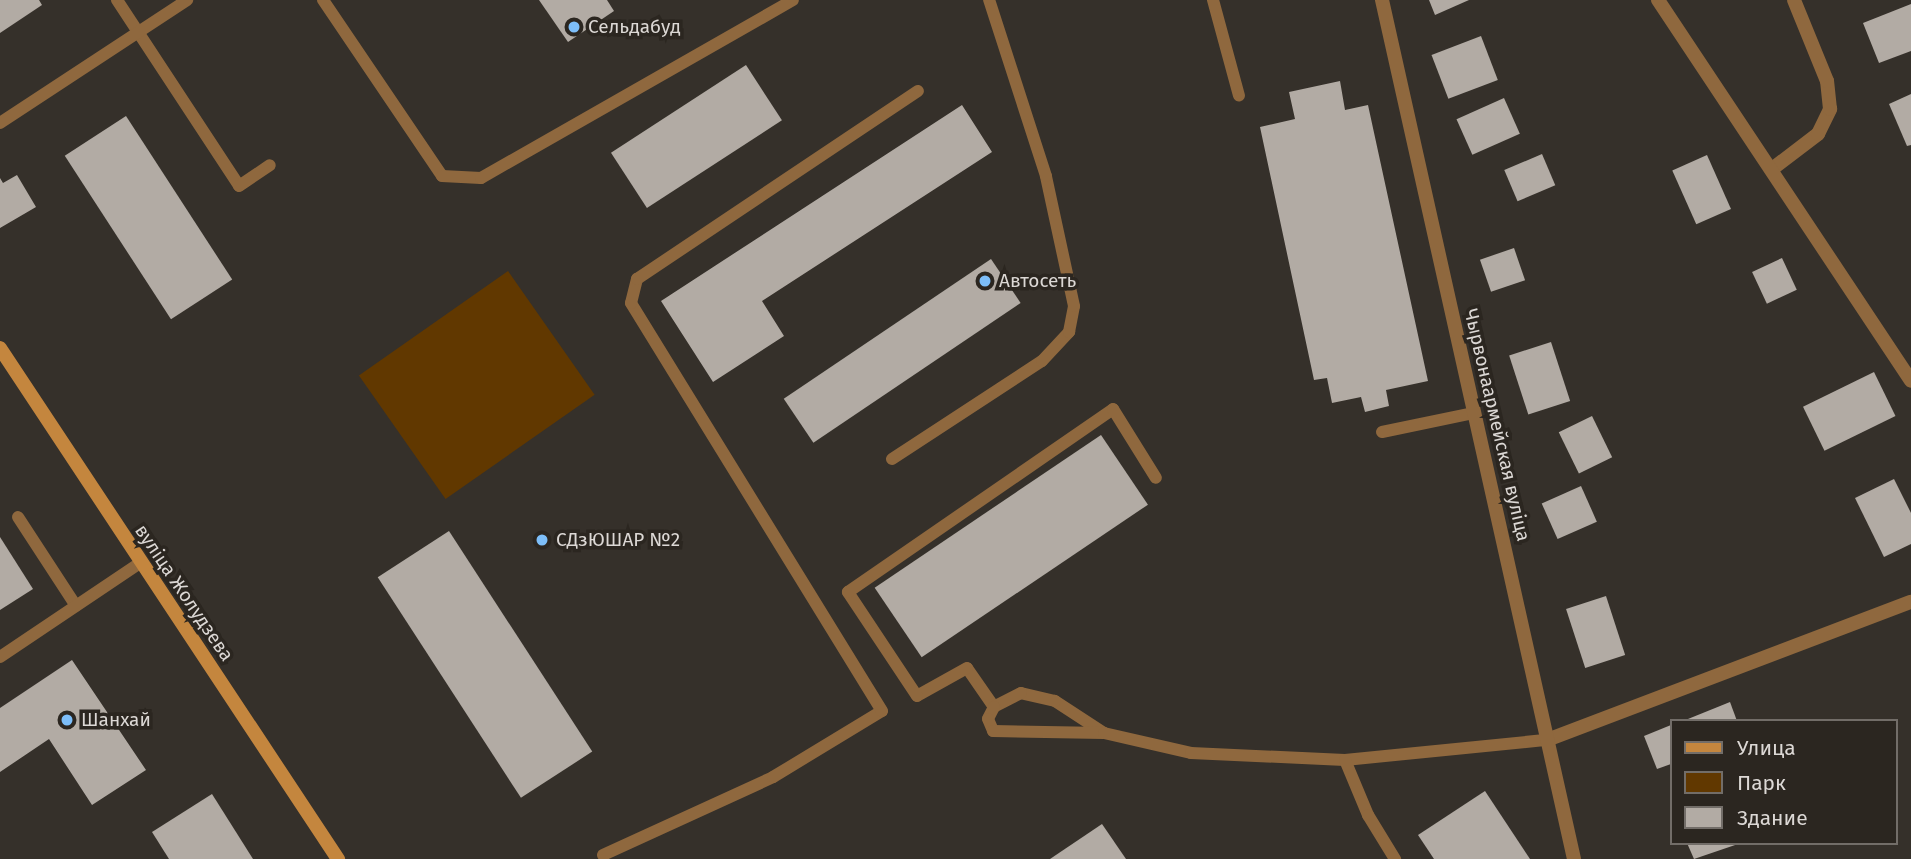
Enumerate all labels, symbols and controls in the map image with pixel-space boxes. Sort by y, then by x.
place label: Сельдабуд [588,16,681,38]
marker: Сельдабуд [566,19,582,35]
place label: Автосеть [999,270,1076,292]
marker: Автосеть [977,273,993,289]
street label: Чырвонаармейская вуліца [1459,306,1535,544]
street label: вуліца Жолудзева [130,520,238,666]
place label: СДзЮШАР №2 [556,529,680,551]
marker: СДзЮШАР №2 [534,532,550,548]
place label: Шанхай [81,709,151,731]
marker: Шанхай [59,712,75,728]
legend [1670,719,1897,845]
text: Улица [1737,735,1796,761]
text: Парк [1737,770,1786,796]
text: Здание [1737,805,1808,831]

